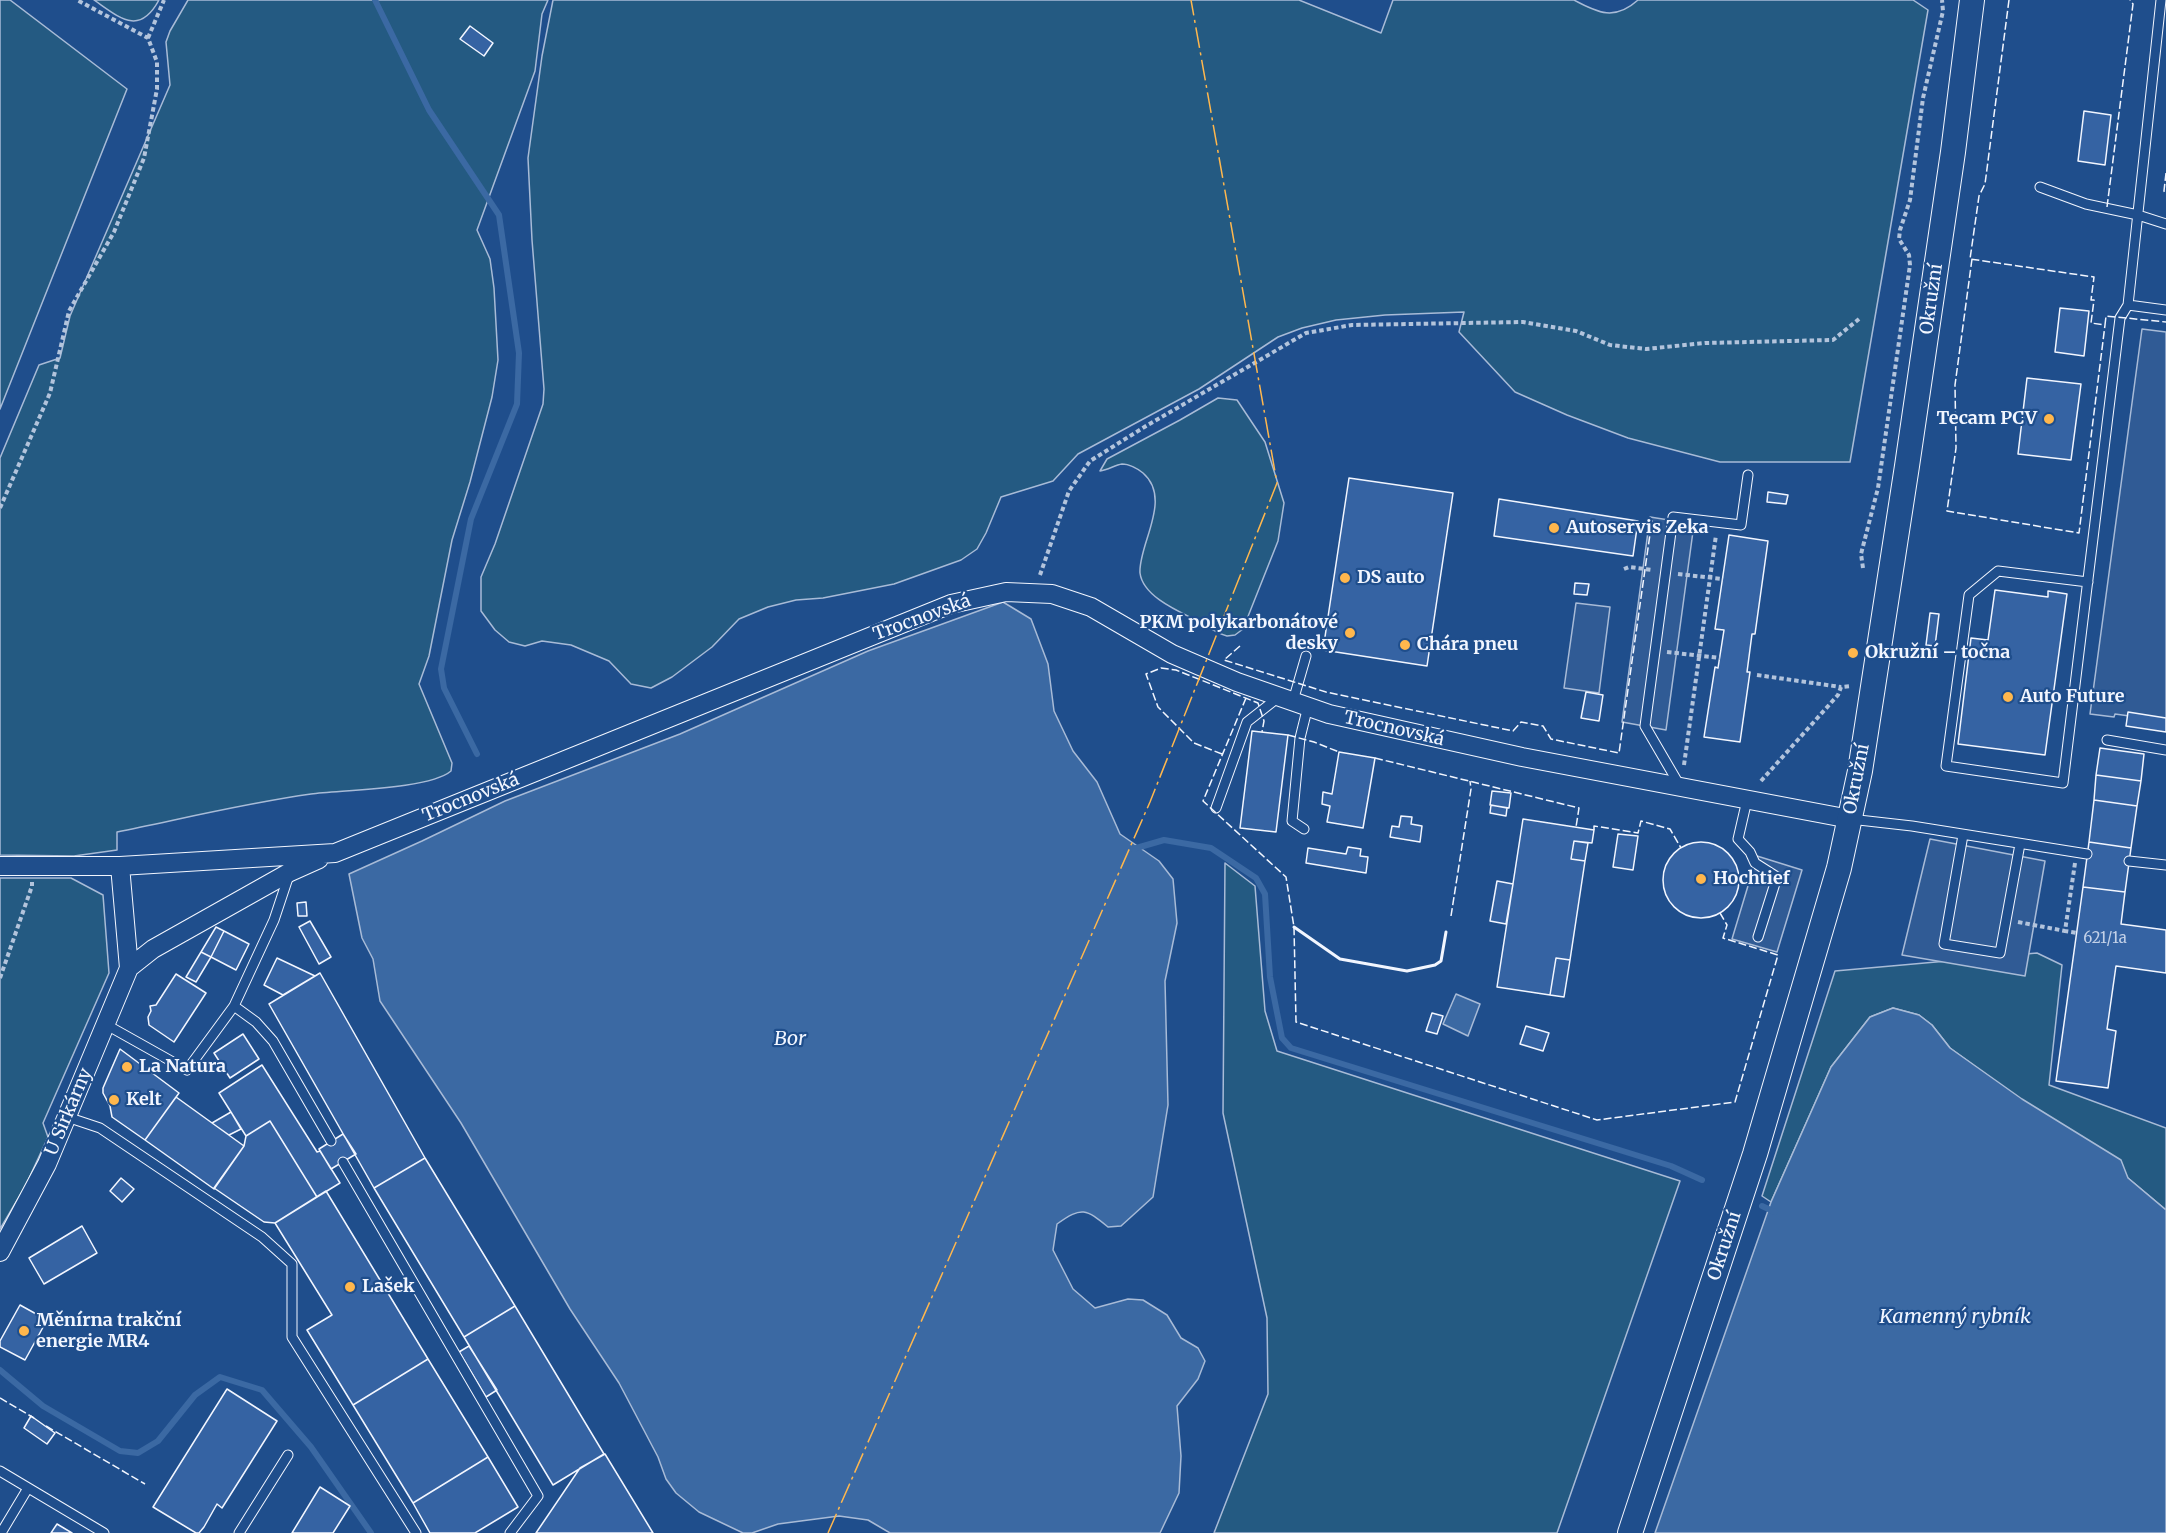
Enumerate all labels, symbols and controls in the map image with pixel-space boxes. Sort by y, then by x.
street label: Okružní [1916,262,1948,336]
place label: Tecam PCV [1936,408,2037,430]
marker: Tecam PCV [2042,412,2056,426]
place label: Autoservis Zeka [1566,517,1709,539]
marker: Autoservis Zeka [1547,521,1561,535]
place label: DS auto [1357,567,1425,589]
marker: DS auto [1338,571,1352,585]
street label: Trocnovská [870,590,974,646]
place label: PKM polykarbonátové desky [1140,612,1338,654]
marker: PKM polykarbonátové desky [1343,626,1357,640]
place label: Chára pneu [1417,634,1518,656]
marker: Chára pneu [1398,638,1412,652]
place label: Okružní – točna [1865,642,2010,664]
marker: Okružní – točna [1846,646,1860,660]
place label: Auto Future [2020,686,2125,708]
marker: Auto Future [2001,690,2015,704]
street label: Trocnovská [1342,707,1446,751]
street label: Okružní [1840,742,1874,816]
street label: Trocnovská [420,769,522,827]
place label: Hochtief [1713,868,1790,890]
marker: Hochtief [1694,872,1708,886]
house number: 621/1a [2083,930,2127,948]
water label: Bor [774,1027,806,1051]
place label: La Natura [139,1056,226,1078]
marker: La Natura [120,1060,134,1074]
street label: U Sirkárny [41,1065,97,1159]
place label: Kelt [126,1089,162,1111]
marker: Kelt [107,1093,121,1107]
street label: Okružní [1704,1209,1746,1283]
place label: Lašek [362,1276,415,1298]
marker: Lašek [343,1280,357,1294]
water label: Kamenný rybník [1879,1305,2031,1329]
place label: Měnírna trakční energie MR4 [36,1310,181,1352]
marker: Měnírna trakční energie MR4 [17,1324,31,1338]

